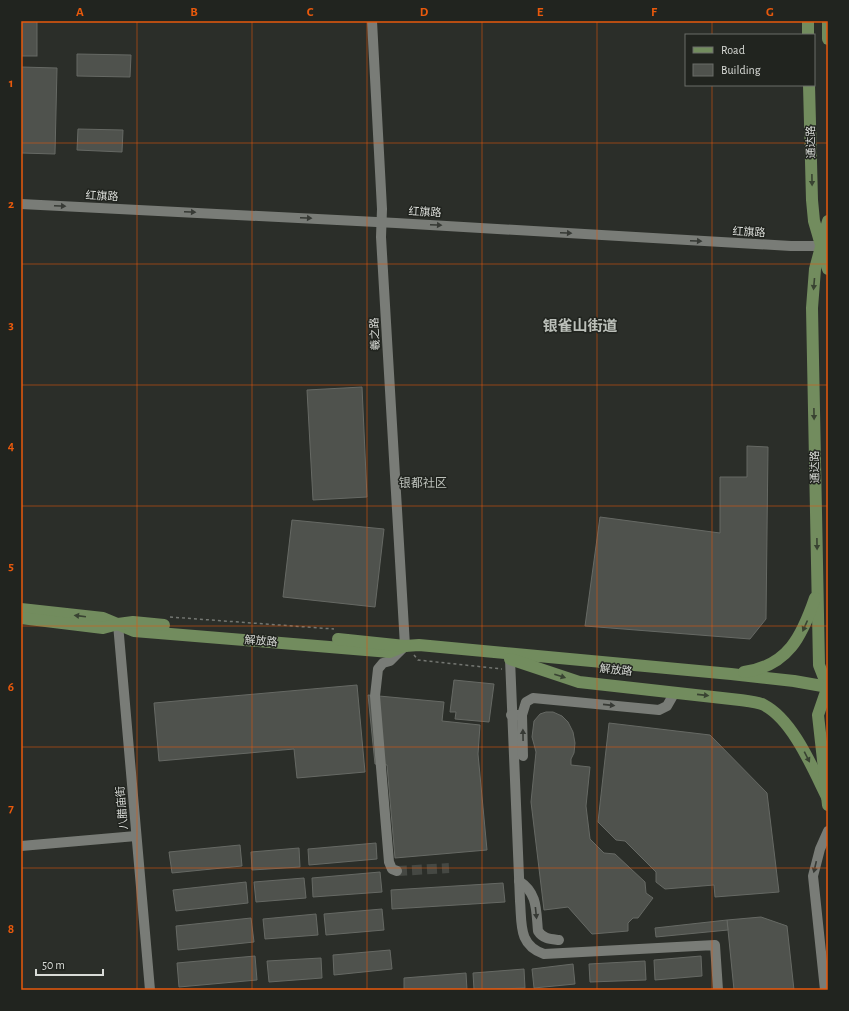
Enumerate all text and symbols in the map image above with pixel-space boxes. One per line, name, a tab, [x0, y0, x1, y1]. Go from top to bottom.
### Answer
text: A	[76, 6, 84, 19]
text: B	[190, 6, 198, 19]
text: C	[307, 6, 314, 19]
text: D	[420, 6, 429, 19]
text: E	[537, 6, 544, 19]
text: F	[651, 6, 658, 19]
text: G	[766, 6, 774, 19]
legend	[685, 34, 815, 86]
text: Road	[721, 44, 745, 56]
text: Building	[721, 64, 761, 76]
text: 1	[9, 77, 13, 90]
street label: 通达路	[804, 125, 817, 159]
one-way arrow	[808, 174, 815, 186]
street label: 红旗路	[85, 189, 119, 202]
text: 2	[8, 198, 14, 211]
one-way arrow	[54, 203, 67, 209]
street label: 红旗路	[408, 205, 442, 218]
one-way arrow	[184, 209, 196, 216]
one-way arrow	[300, 215, 313, 221]
one-way arrow	[430, 222, 443, 228]
street label: 红旗路	[732, 225, 766, 238]
one-way arrow	[560, 229, 572, 236]
one-way arrow	[690, 237, 702, 244]
one-way arrow	[810, 278, 817, 290]
street label: 羲之路	[368, 317, 381, 351]
district label: 银雀山街道	[542, 318, 618, 334]
text: 3	[8, 319, 14, 332]
one-way arrow	[811, 408, 817, 421]
text: 4	[8, 440, 15, 453]
street label: 通达路	[808, 450, 821, 484]
district label: 银都社区	[399, 476, 447, 489]
one-way arrow	[814, 538, 820, 551]
text: 5	[8, 560, 14, 573]
one-way arrow	[74, 612, 86, 619]
one-way arrow	[801, 620, 808, 632]
street label: 解放路	[244, 633, 278, 648]
street label: 解放路	[599, 662, 633, 677]
one-way arrow	[555, 673, 567, 679]
text: 6	[8, 681, 14, 694]
one-way arrow	[697, 692, 709, 699]
one-way arrow	[603, 701, 615, 708]
one-way arrow	[519, 729, 526, 741]
one-way arrow	[804, 751, 810, 762]
street label: 八腊庙街	[114, 786, 129, 830]
text: 7	[8, 802, 14, 815]
one-way arrow	[812, 861, 818, 874]
one-way arrow	[533, 907, 539, 919]
text: 8	[8, 923, 14, 936]
scale bar	[36, 951, 103, 977]
text: 50 m	[42, 959, 65, 971]

